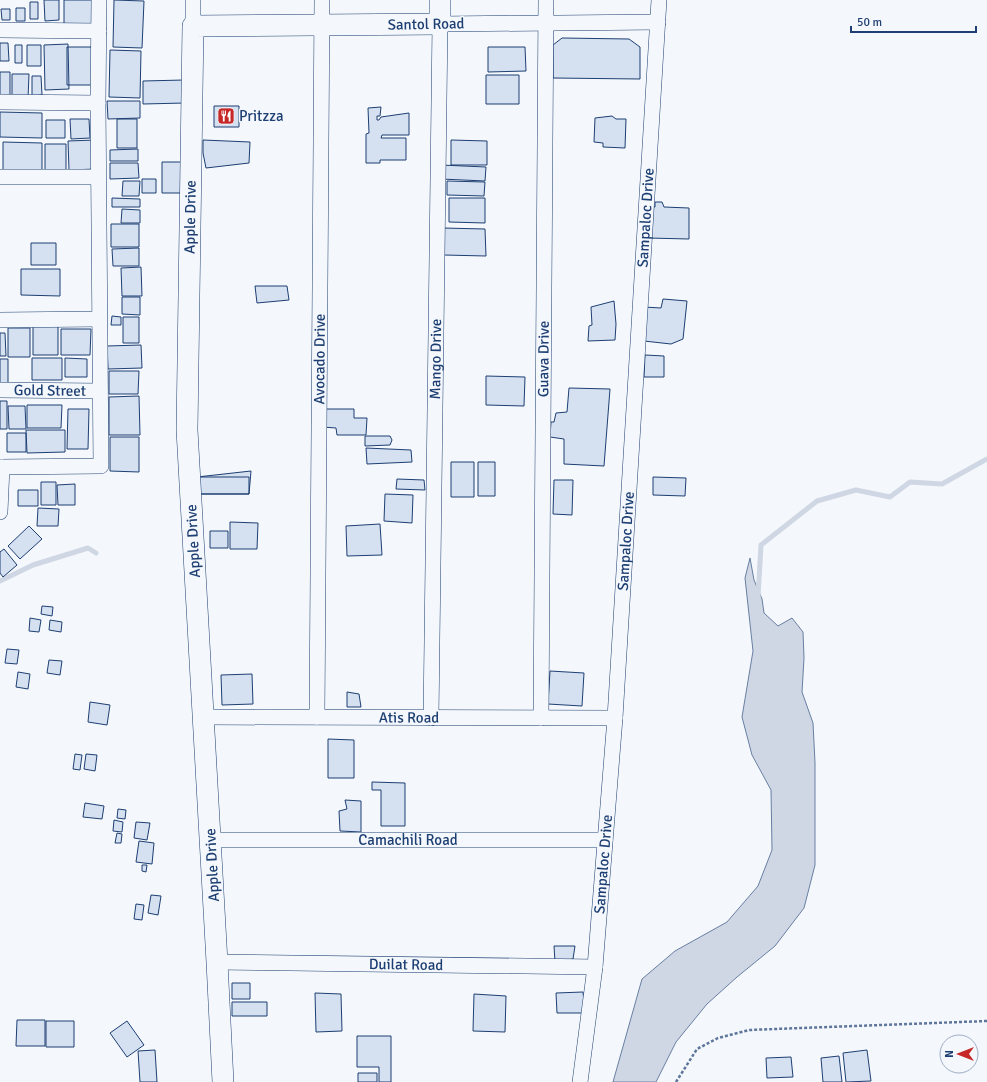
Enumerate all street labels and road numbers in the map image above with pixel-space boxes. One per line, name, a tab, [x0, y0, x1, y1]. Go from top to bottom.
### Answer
street label: Santol Road	[387, 14, 465, 34]
street label: Sampaloc Drive	[634, 167, 658, 268]
street label: Apple Drive	[181, 180, 200, 254]
street label: Avocado Drive	[310, 314, 329, 404]
street label: Mango Drive	[426, 319, 445, 399]
street label: Guava Drive	[534, 321, 553, 397]
street label: Gold Street	[14, 381, 86, 400]
street label: Sampaloc Drive	[614, 491, 638, 591]
street label: Apple Drive	[182, 504, 204, 578]
street label: Atis Road	[379, 708, 439, 727]
street label: Sampaloc Drive	[590, 814, 616, 915]
street label: Apple Drive	[201, 828, 223, 902]
street label: Camachili Road	[358, 831, 458, 849]
street label: Duilat Road	[369, 955, 443, 974]

